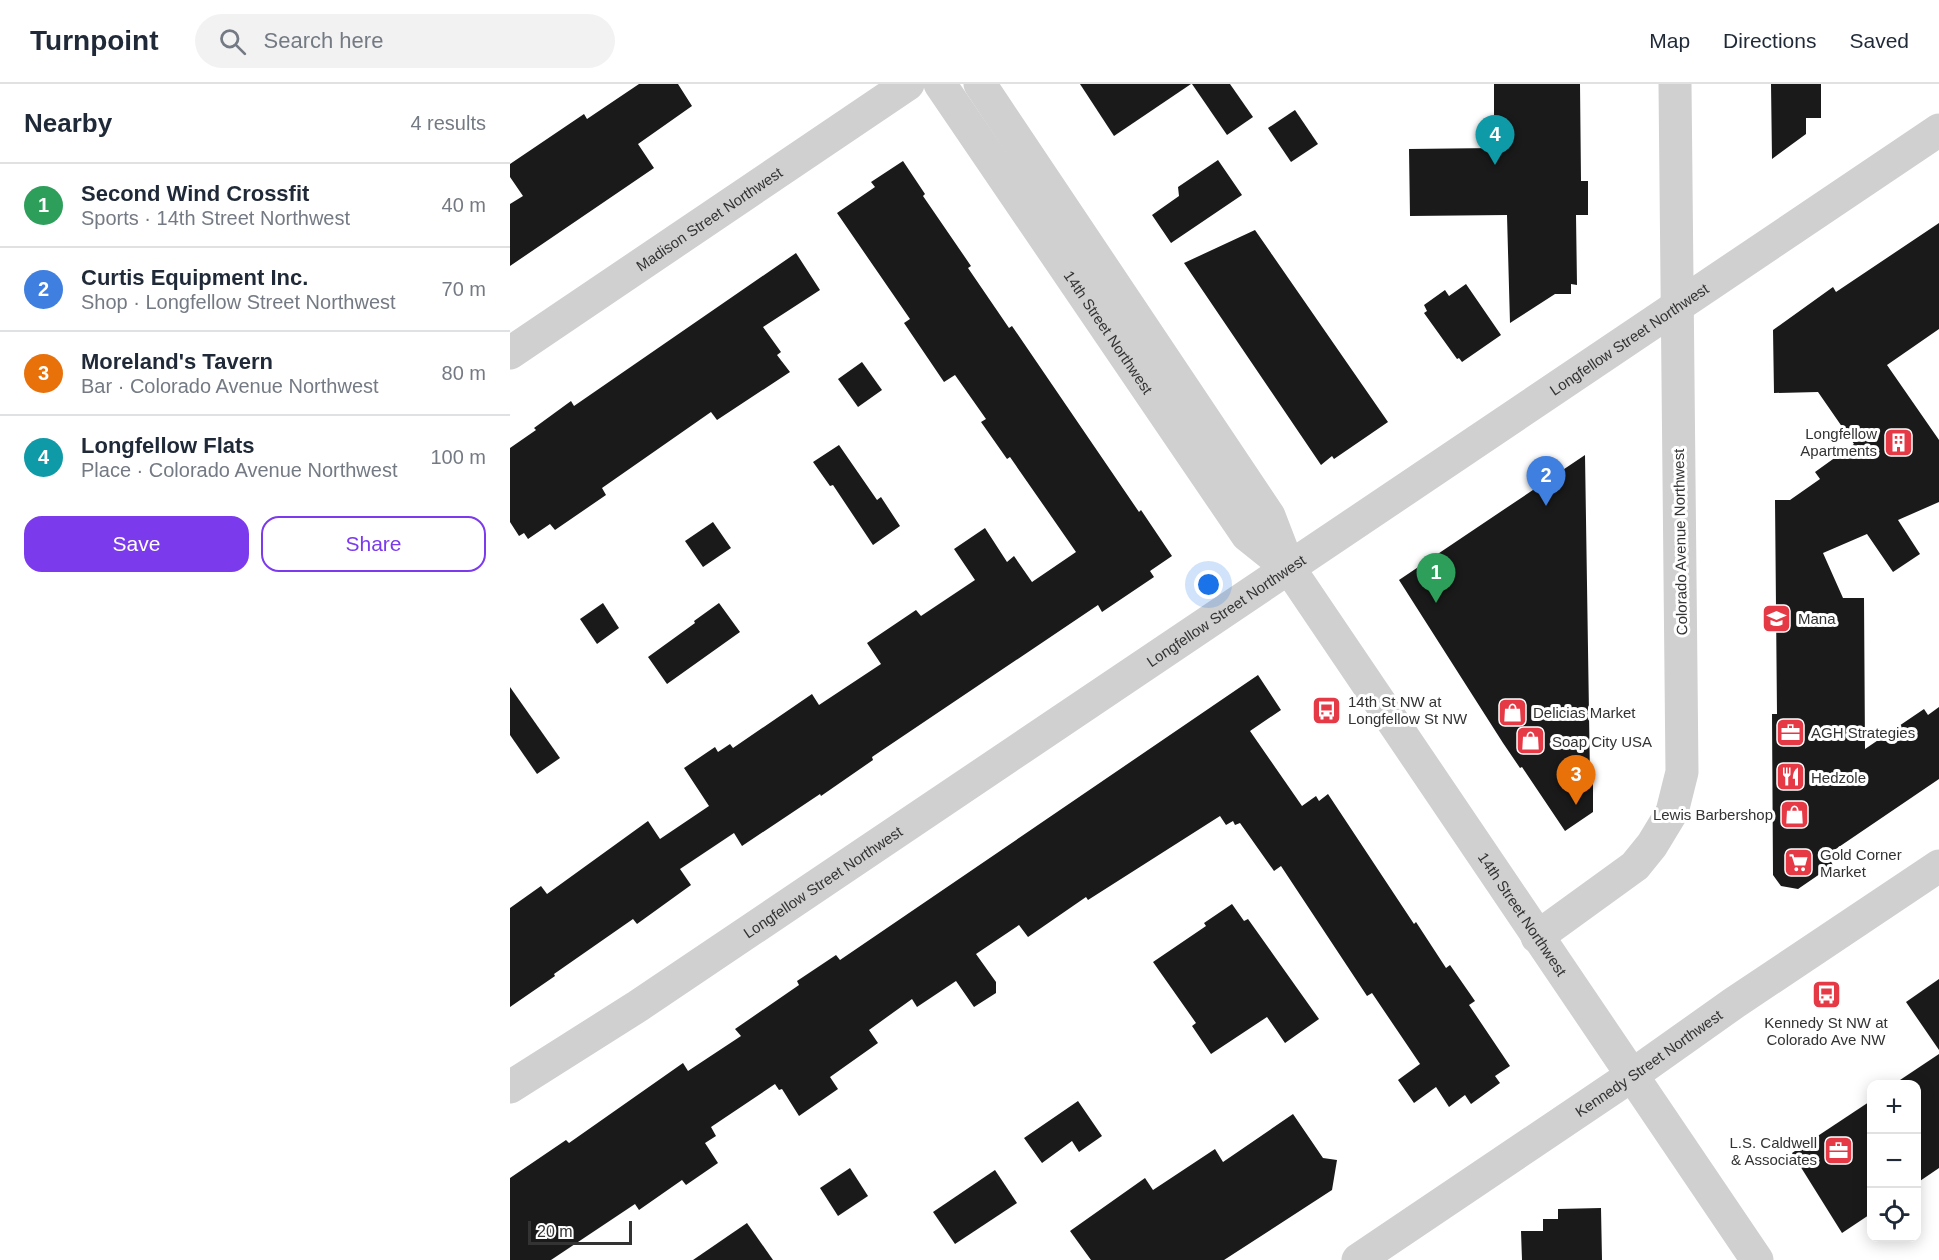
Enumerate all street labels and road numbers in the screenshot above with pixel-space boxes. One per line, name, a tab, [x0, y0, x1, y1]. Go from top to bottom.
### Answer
street label: Madison Street Northwest	[633, 163, 786, 274]
street label: 14th Street Northwest	[1061, 267, 1157, 397]
street label: Longfellow Street Northwest	[1546, 279, 1712, 398]
street label: Colorado Avenue Northwest	[1670, 448, 1690, 635]
street label: Longfellow Street Northwest	[1143, 550, 1309, 670]
street label: Longfellow Street Northwest	[740, 822, 906, 941]
street label: 14th Street Northwest	[1475, 849, 1571, 979]
street label: Kennedy Street Northwest	[1572, 1005, 1726, 1120]

